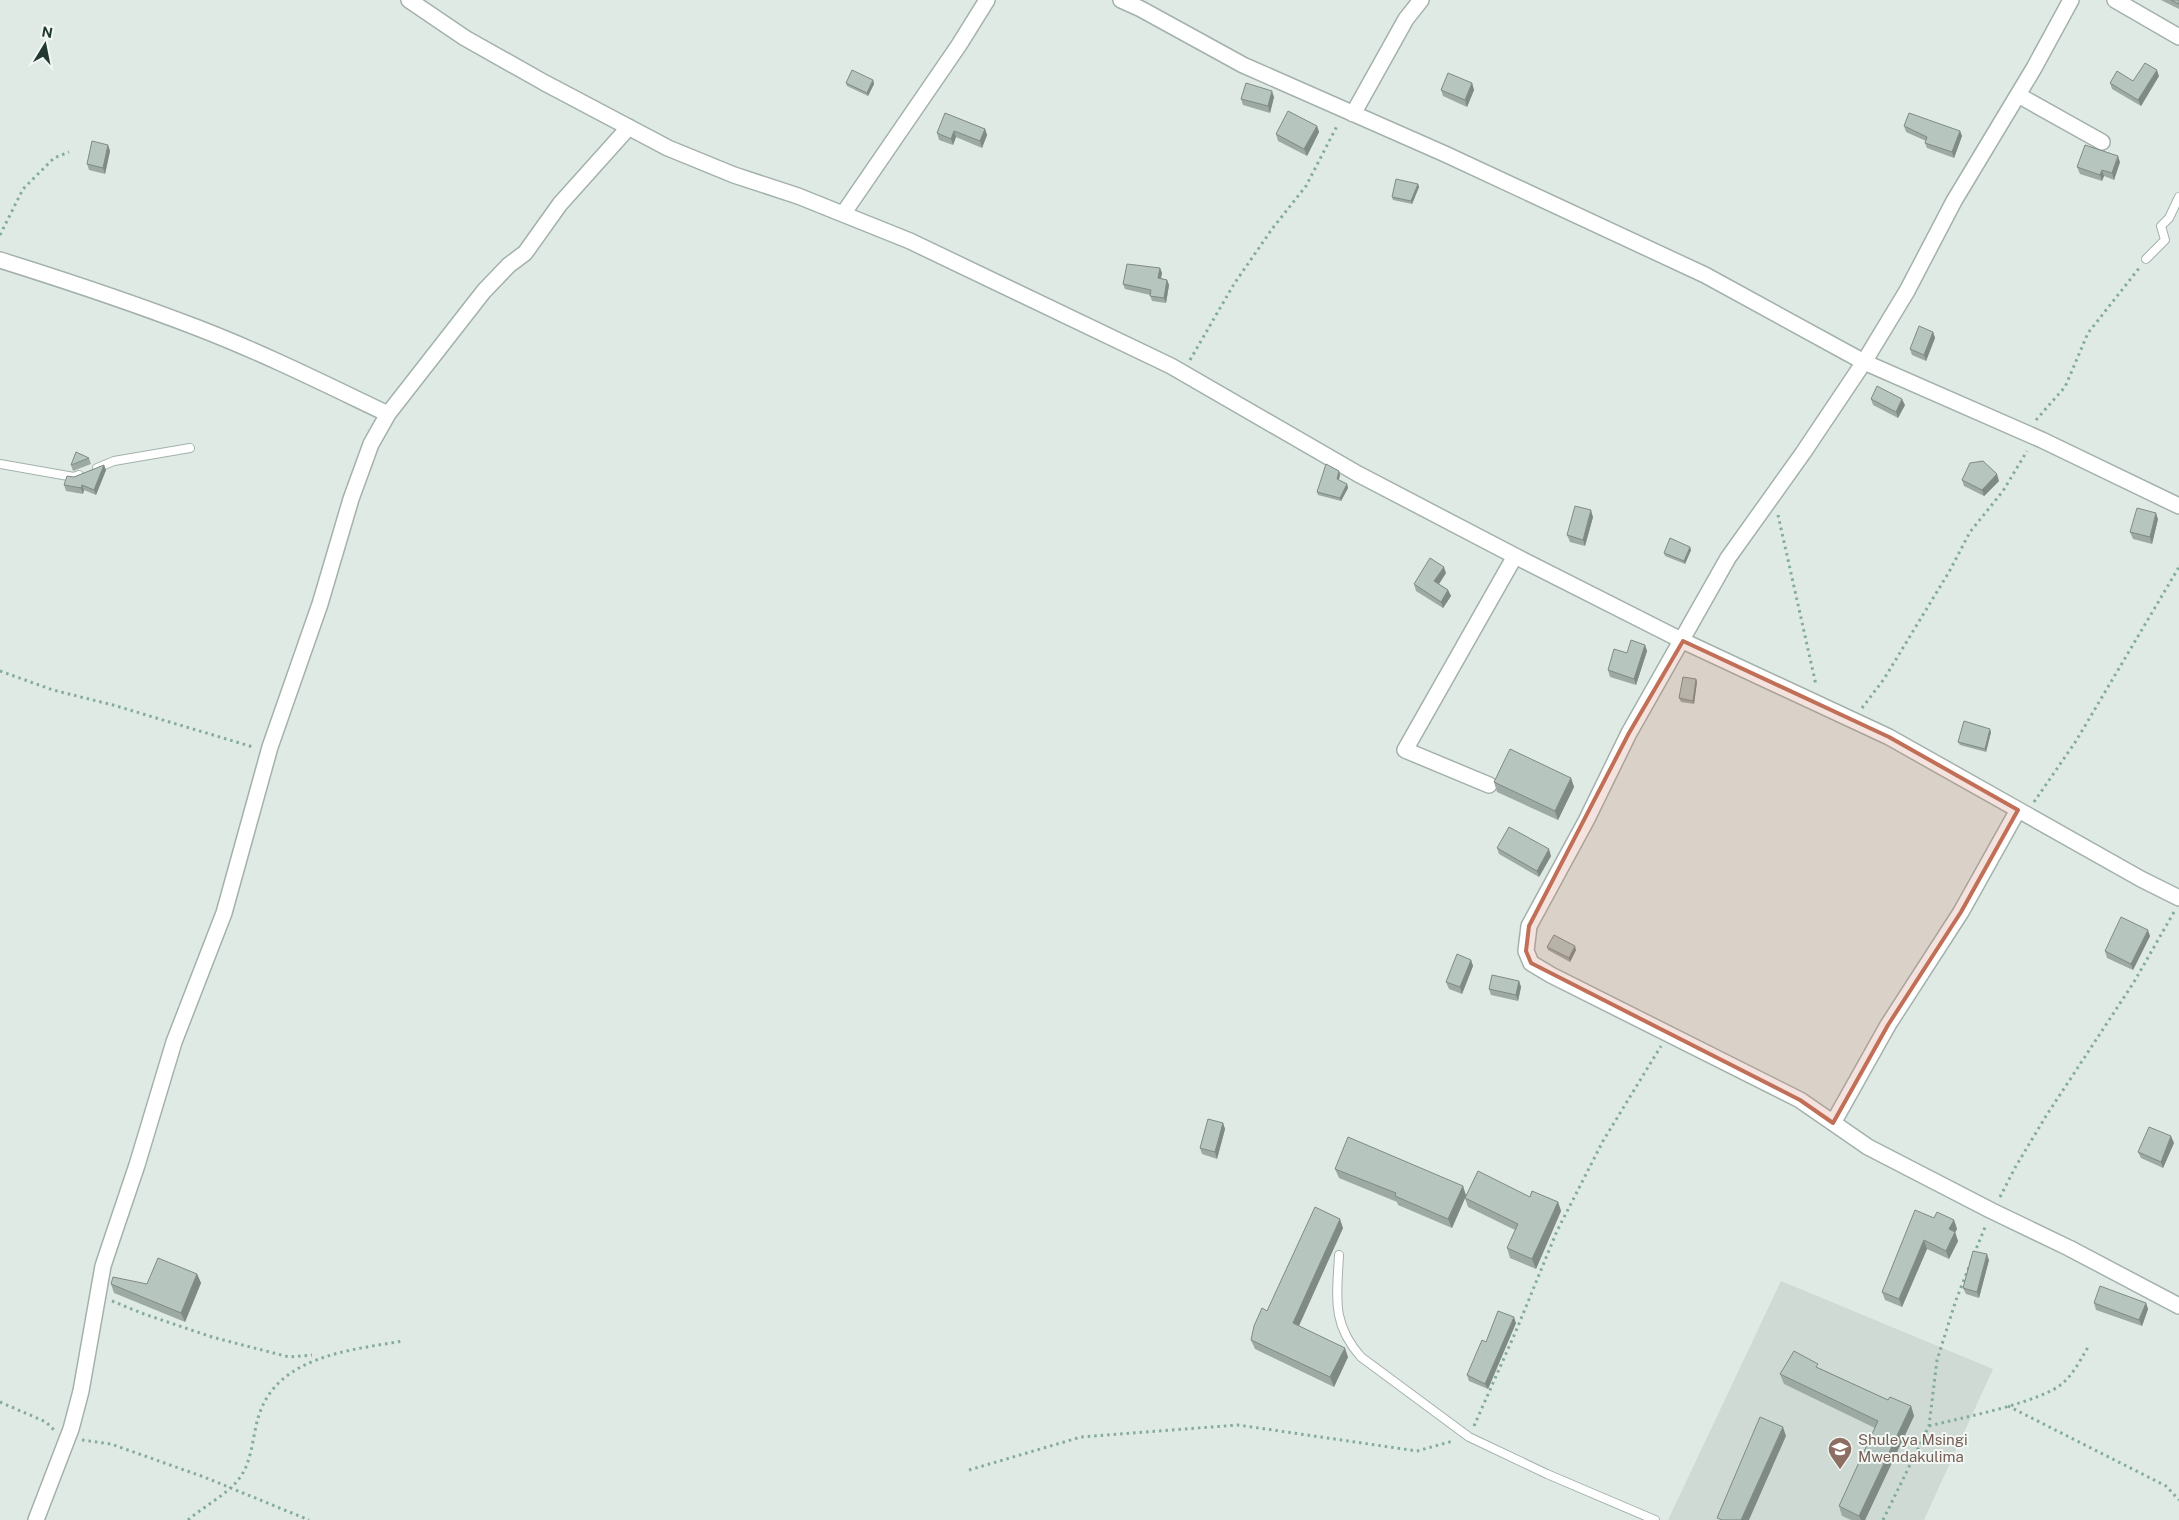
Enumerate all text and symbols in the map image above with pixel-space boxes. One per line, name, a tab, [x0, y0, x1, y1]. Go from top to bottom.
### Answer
north arrow	[20, 20, 70, 70]
text: N	[40, 23, 54, 41]
place label: Shule ya Msingi Mwendakulima	[1858, 1431, 1968, 1465]
school or university icon: Shule ya Msingi Mwendakulima	[1827, 1436, 1853, 1470]

